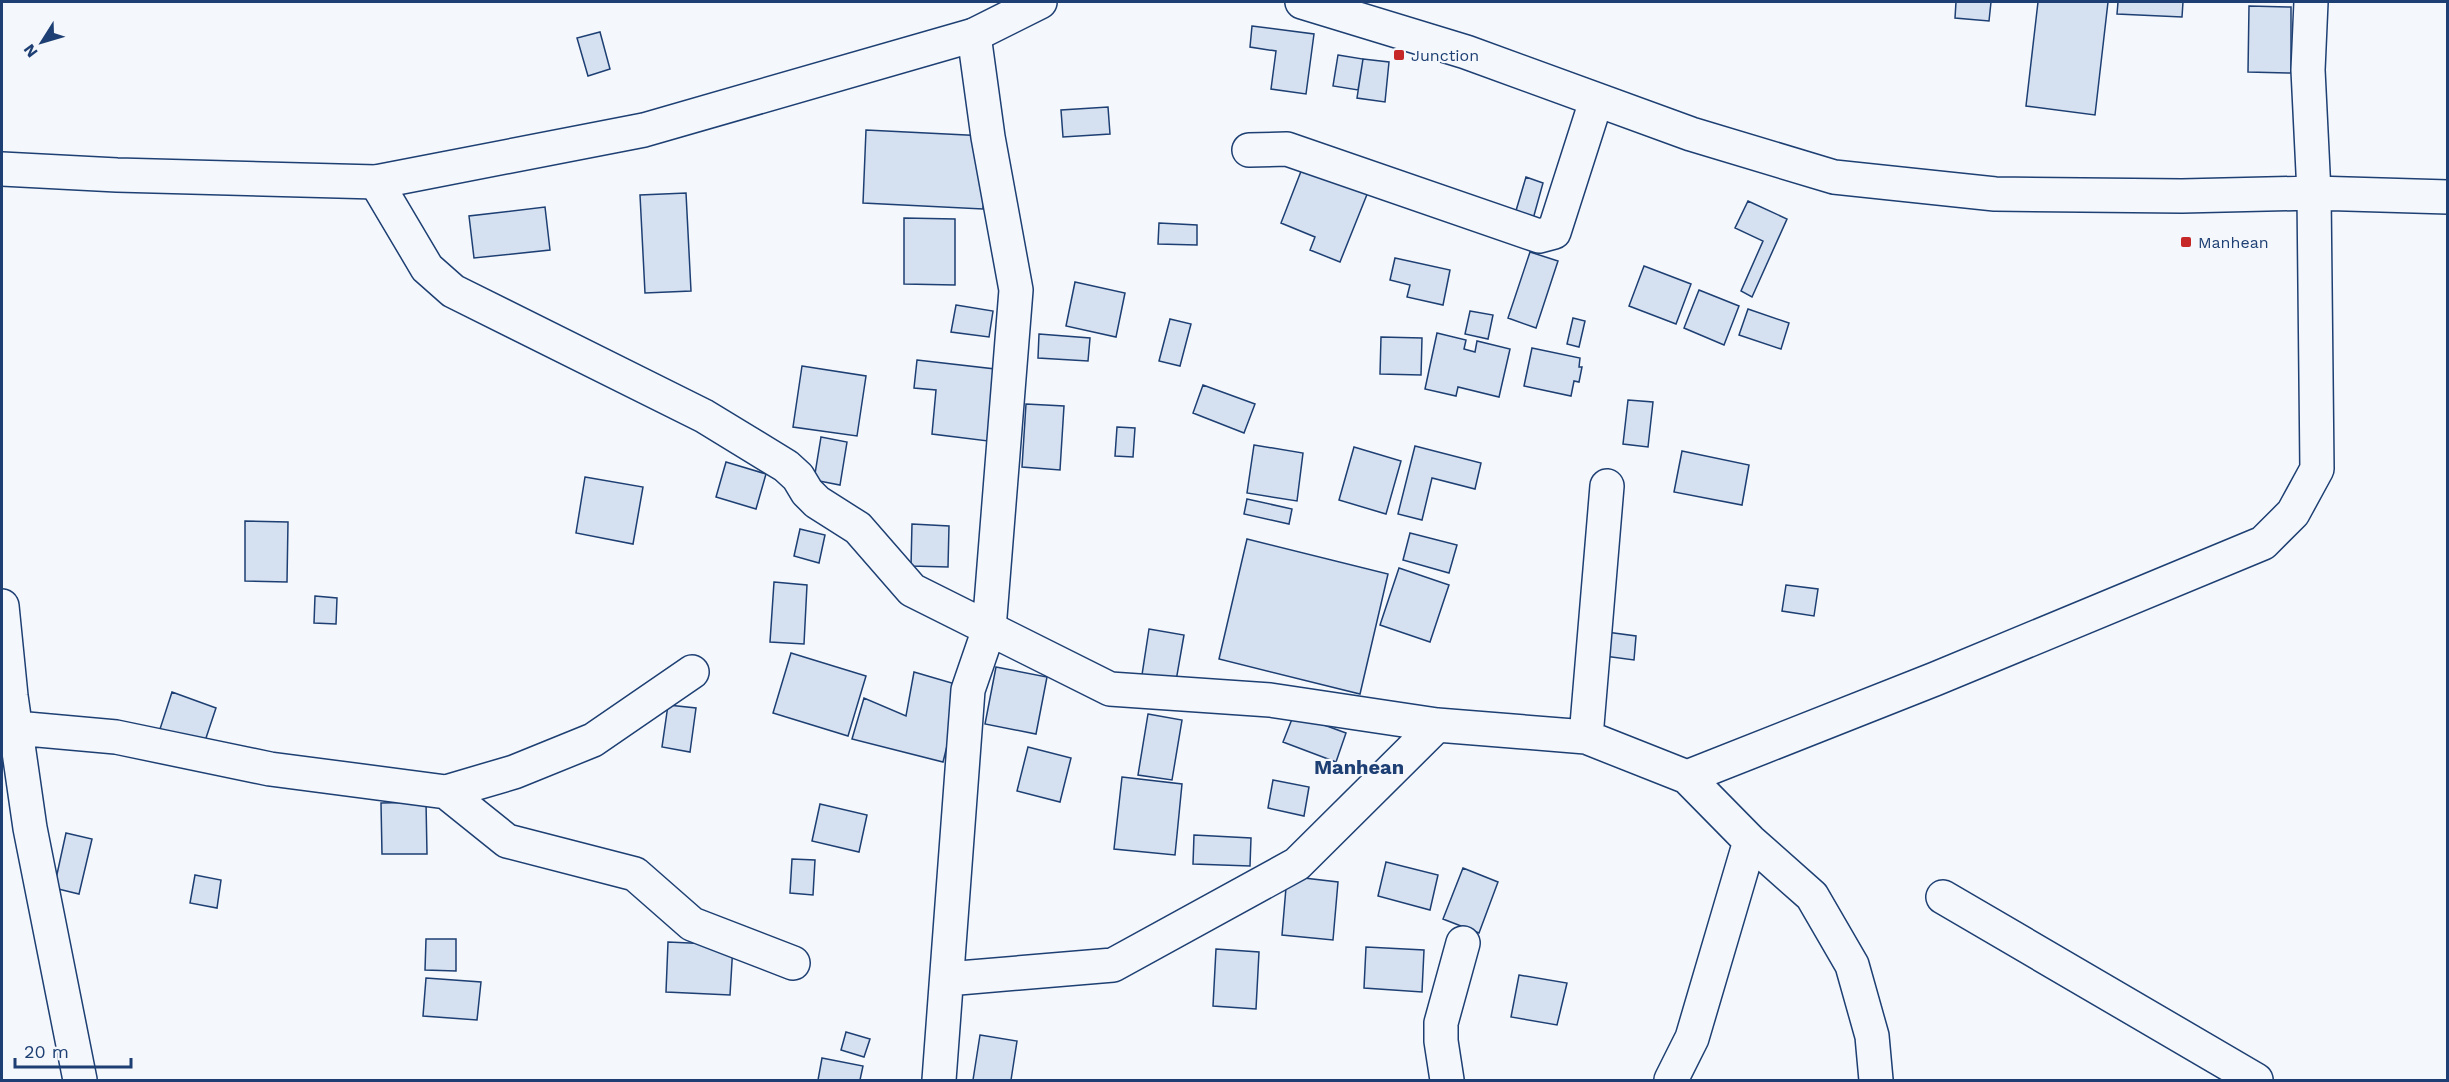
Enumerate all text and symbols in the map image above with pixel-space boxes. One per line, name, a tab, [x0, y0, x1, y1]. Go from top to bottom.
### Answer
north arrow	[12, 12, 72, 72]
text: N	[19, 40, 42, 61]
place label: Junction	[1411, 46, 1479, 65]
marker: Junction	[1392, 48, 1406, 62]
place label: Manhean	[2198, 233, 2269, 252]
marker: Manhean	[2179, 235, 2193, 249]
district label: Manhean	[1314, 755, 1404, 779]
scale bar	[15, 1031, 130, 1069]
text: 20 m	[24, 1041, 69, 1062]

